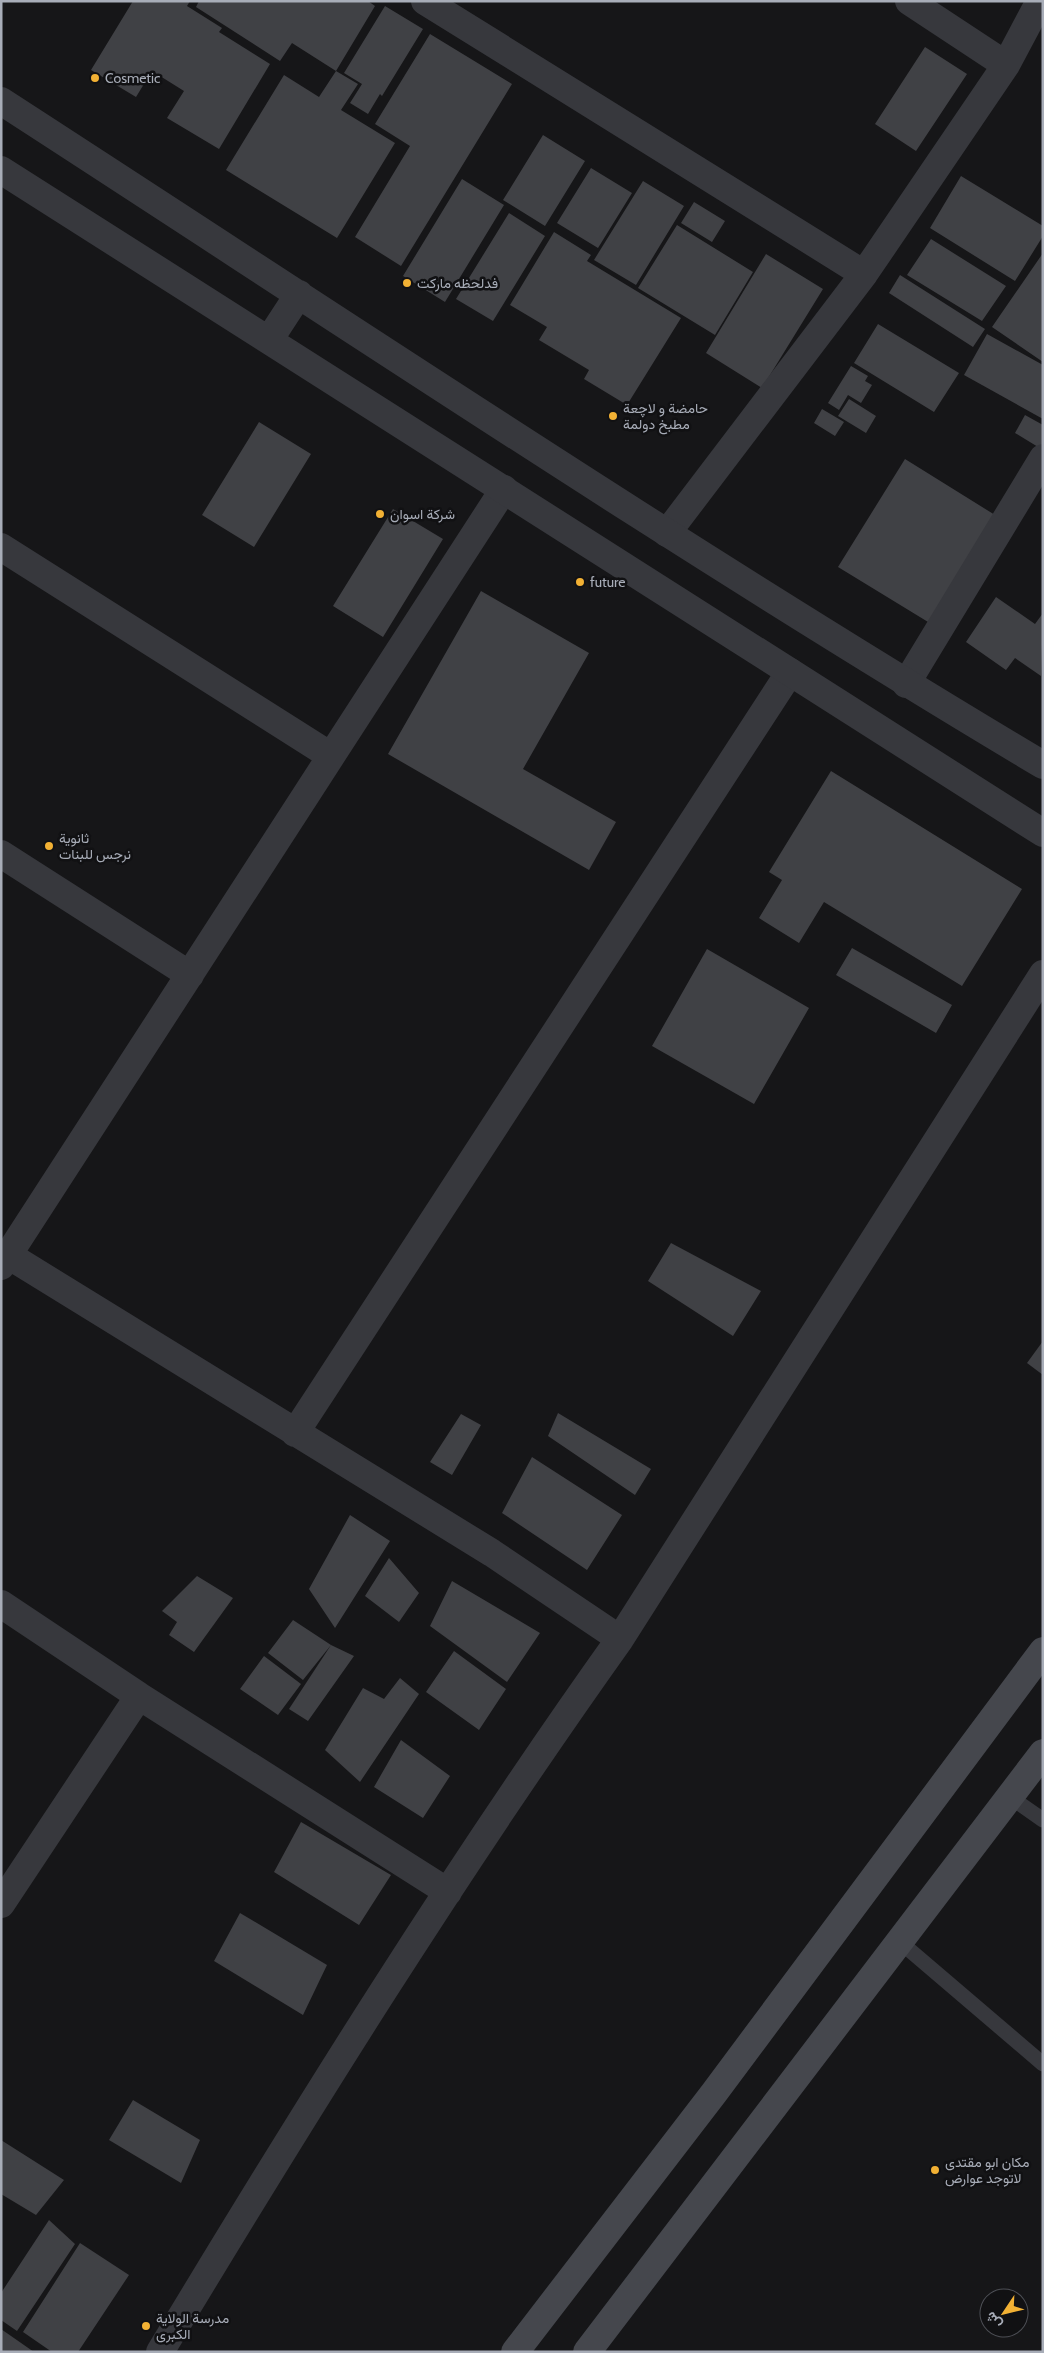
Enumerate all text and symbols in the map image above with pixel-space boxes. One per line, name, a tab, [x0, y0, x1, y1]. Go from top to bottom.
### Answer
place label: Cosmetic	[105, 69, 160, 87]
marker: Cosmetic	[89, 72, 101, 84]
place label: فدلحظه ماركت	[417, 274, 498, 292]
marker: فدلحظه ماركت	[401, 277, 413, 289]
place label: حامضة و لاچعة مطبخ دولمة	[623, 399, 708, 435]
marker: حامضة و لاچعة مطبخ دولمة	[607, 410, 619, 422]
place label: شركة اسوان	[390, 505, 455, 523]
marker: شركة اسوان	[374, 508, 386, 520]
place label: future	[590, 573, 625, 591]
marker: future	[574, 576, 586, 588]
place label: ثانوية نرجس للبنات	[59, 829, 131, 863]
marker: ثانوية نرجس للبنات	[43, 840, 55, 852]
place label: مكان ابو مقتدى لاتوجد عوارض	[945, 2153, 1029, 2187]
marker: مكان ابو مقتدى لاتوجد عوارض	[929, 2164, 941, 2176]
north arrow	[979, 2288, 1029, 2338]
text: ش	[981, 2308, 1006, 2333]
place label: مدرسة الولاية الكبرى	[156, 2309, 229, 2343]
marker: مدرسة الولاية الكبرى	[140, 2320, 152, 2332]

